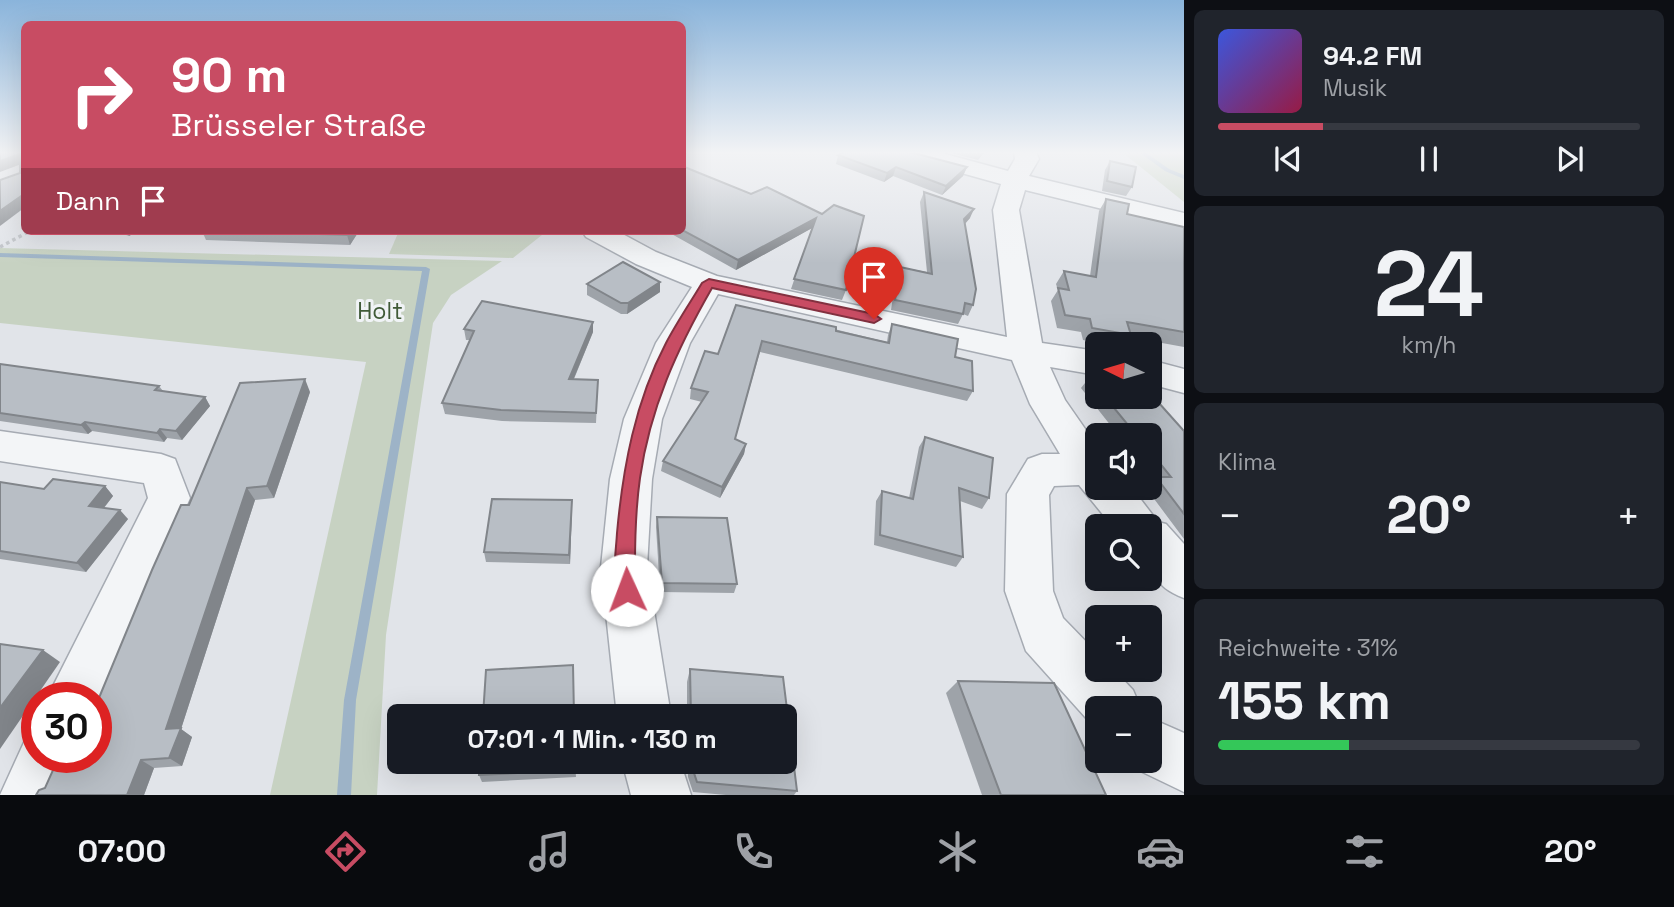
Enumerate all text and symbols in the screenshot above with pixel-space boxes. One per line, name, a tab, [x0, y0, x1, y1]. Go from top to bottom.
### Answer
text: 94.2 FM	[1323, 39, 1422, 73]
text: 90 m	[171, 44, 287, 106]
icon: right	[56, 49, 147, 140]
text: Musik	[1323, 73, 1387, 103]
text: Brüsseler Straße	[171, 105, 427, 145]
icon: previous	[1269, 140, 1307, 178]
icon: pause	[1410, 140, 1448, 178]
icon: next	[1551, 140, 1589, 178]
icon: arrive	[134, 182, 172, 220]
text: Dann	[56, 184, 120, 218]
text: 24	[1374, 226, 1484, 343]
pin	[844, 247, 904, 319]
icon: arrive	[855, 258, 893, 296]
park label: Holt	[357, 296, 403, 326]
text: km/h	[1402, 330, 1456, 360]
north arrow	[1085, 332, 1162, 410]
map controls	[1085, 332, 1162, 773]
button: sound	[1085, 423, 1162, 500]
text: Klima	[1218, 447, 1276, 477]
text: 20°	[1386, 482, 1472, 548]
text: −	[1218, 492, 1242, 540]
text: +	[1616, 492, 1640, 540]
button: search	[1085, 514, 1162, 591]
position arrow	[590, 553, 664, 627]
button: +	[1085, 605, 1162, 682]
text: Reichweite · 31%	[1218, 633, 1398, 663]
text: 155 km	[1218, 668, 1391, 734]
speed limit sign: 30	[21, 682, 112, 773]
button: −	[1085, 696, 1162, 773]
text: 07:01 · 1 Min. · 130 m	[467, 722, 717, 756]
icon: directions	[321, 827, 370, 876]
icon: music	[525, 827, 574, 876]
icon: phone	[729, 827, 778, 876]
icon: climate	[933, 827, 982, 876]
icon: car	[1136, 827, 1185, 876]
icon: filters	[1340, 827, 1389, 876]
text: 07:00	[77, 831, 166, 871]
text: 20°	[1544, 831, 1597, 871]

